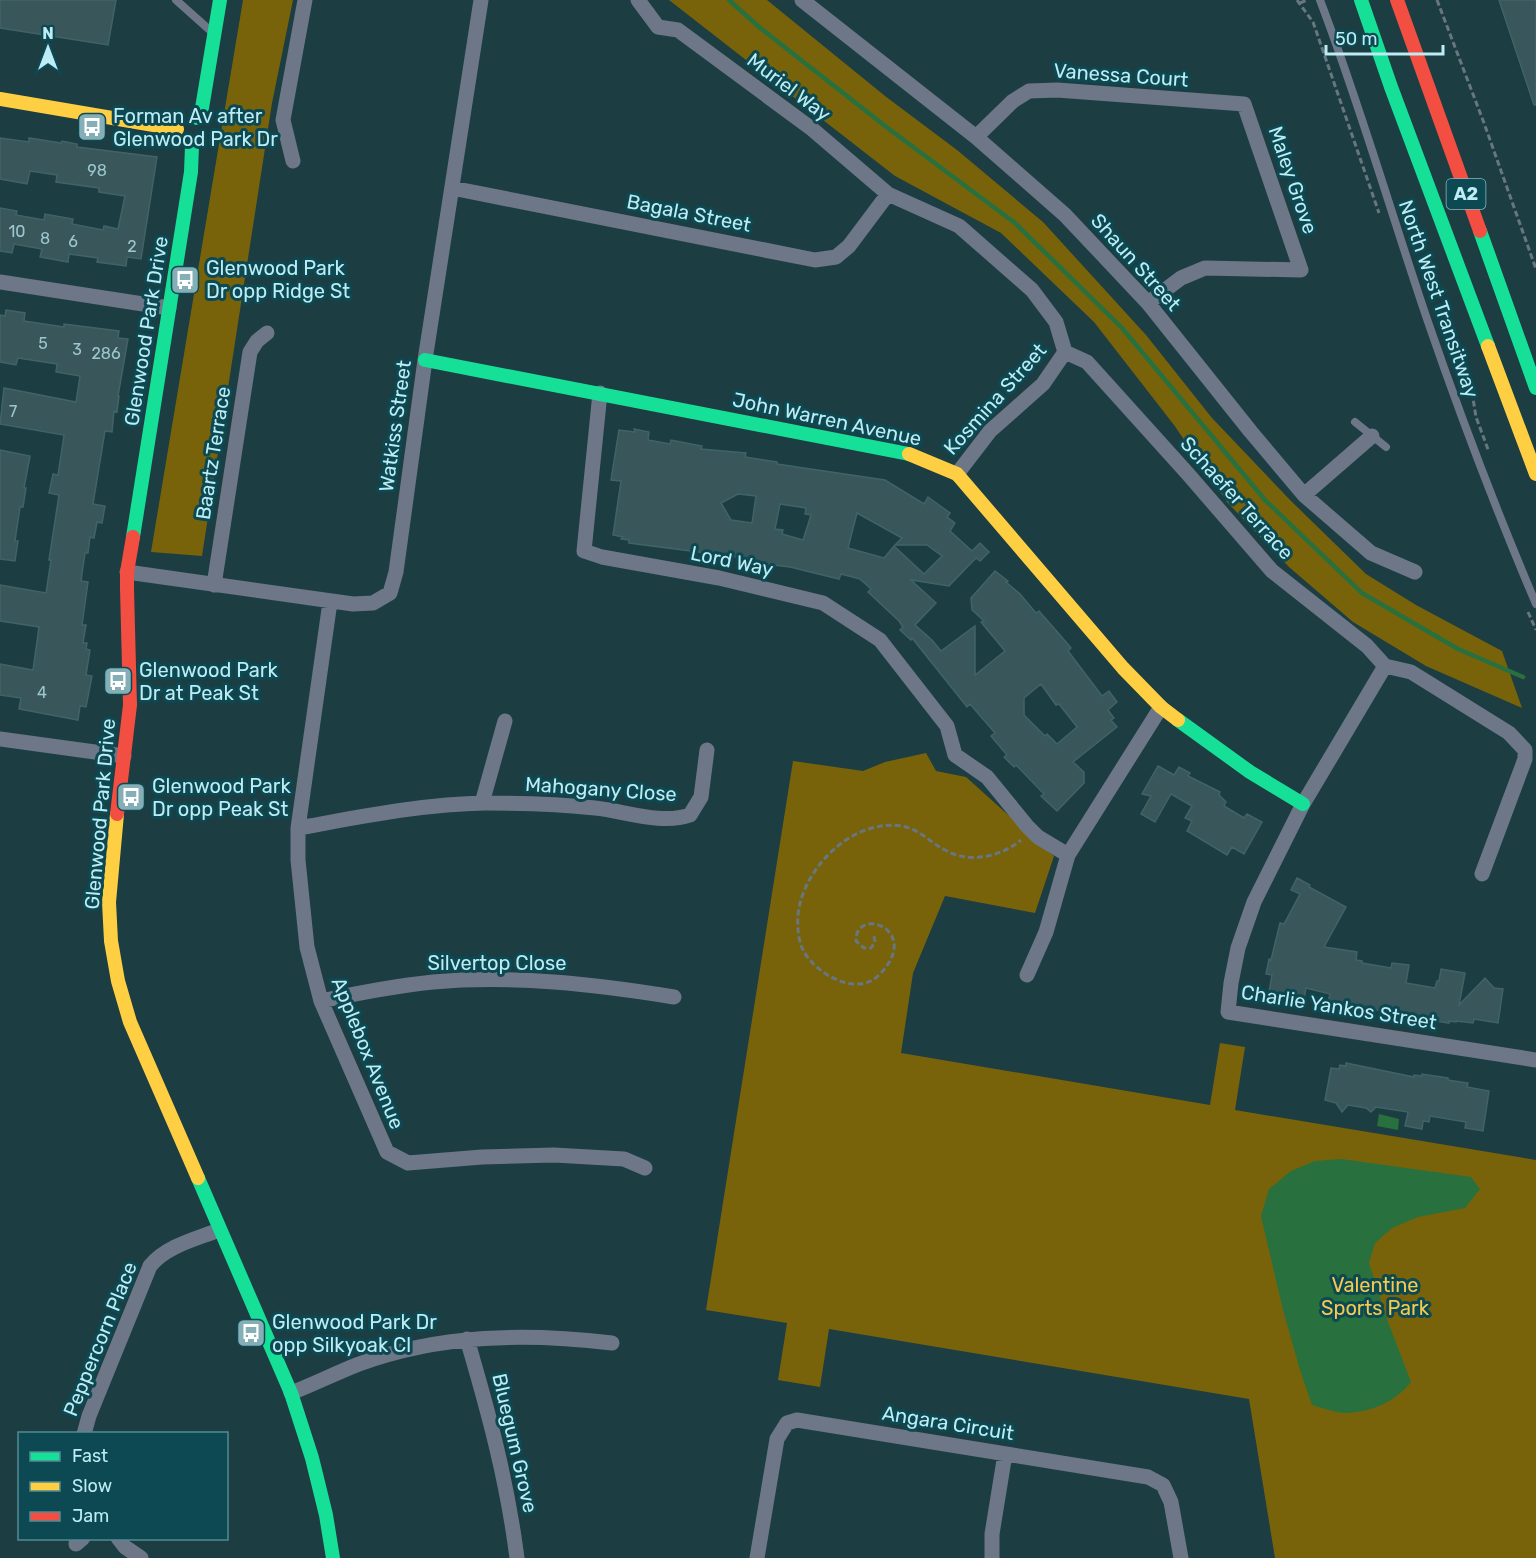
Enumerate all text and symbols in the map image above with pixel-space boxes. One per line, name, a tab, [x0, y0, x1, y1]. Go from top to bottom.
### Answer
north arrow	[18, 18, 78, 78]
scale bar	[1326, 18, 1443, 56]
text: N	[42, 24, 54, 43]
text: 50 m	[1335, 28, 1378, 50]
street label: Muriel Way	[742, 48, 836, 126]
street label: Vanessa Court	[1053, 58, 1189, 92]
place label: Forman Av after Glenwood Park Dr	[113, 104, 278, 151]
bus stop icon: Forman Av after Glenwood Park Dr	[76, 111, 108, 143]
street label: Maley Grove	[1263, 123, 1323, 237]
house number: 98	[87, 161, 107, 180]
road number: A2	[1446, 179, 1486, 209]
street label: Bagala Street	[625, 189, 753, 237]
street label: North West Transitway	[1394, 197, 1484, 401]
street label: Shaun Street	[1086, 208, 1186, 316]
house number: 10	[8, 222, 26, 241]
house number: 8	[40, 229, 50, 248]
house number: 6	[68, 232, 78, 251]
street label: Glenwood Park Drive	[119, 234, 173, 428]
house number: 2	[127, 237, 137, 256]
place label: Glenwood Park Dr opp Ridge St	[206, 256, 350, 303]
bus stop icon: Glenwood Park Dr opp Ridge St	[169, 264, 201, 296]
house number: 5	[38, 334, 48, 353]
street label: Kosmina Street	[939, 338, 1051, 460]
house number: 3	[72, 340, 82, 359]
house number: 286	[91, 344, 121, 363]
street label: Watkiss Street	[374, 358, 416, 493]
street label: Baartz Terrace	[191, 385, 235, 521]
street label: John Warren Avenue	[730, 387, 924, 451]
house number: 7	[9, 402, 17, 421]
street label: Schaefer Terrace	[1175, 432, 1299, 564]
street label: Lord Way	[689, 541, 775, 581]
place label: Glenwood Park Dr at Peak St	[139, 658, 278, 705]
bus stop icon: Glenwood Park Dr at Peak St	[102, 665, 134, 697]
house number: 4	[37, 683, 47, 702]
street label: Glenwood Park Drive	[80, 718, 120, 910]
street label: Mahogany Close	[524, 772, 678, 806]
place label: Glenwood Park Dr opp Peak St	[152, 774, 291, 821]
bus stop icon: Glenwood Park Dr opp Peak St	[115, 781, 147, 813]
street label: Silvertop Close	[428, 951, 566, 975]
street label: Applebox Avenue	[327, 974, 409, 1132]
street label: Charlie Yankos Street	[1239, 980, 1439, 1034]
street label: Peppercorn Place	[58, 1258, 142, 1420]
park label: Valentine Sports Park	[1321, 1273, 1430, 1320]
place label: Glenwood Park Dr opp Silkyoak Cl	[272, 1310, 437, 1357]
bus stop icon: Glenwood Park Dr opp Silkyoak Cl	[235, 1317, 267, 1349]
street label: Bluegum Grove	[487, 1371, 543, 1515]
street label: Angara Circuit	[880, 1401, 1016, 1445]
legend	[18, 1432, 228, 1540]
text: Fast	[72, 1445, 108, 1467]
text: Slow	[72, 1475, 112, 1497]
text: Jam	[72, 1505, 109, 1527]

